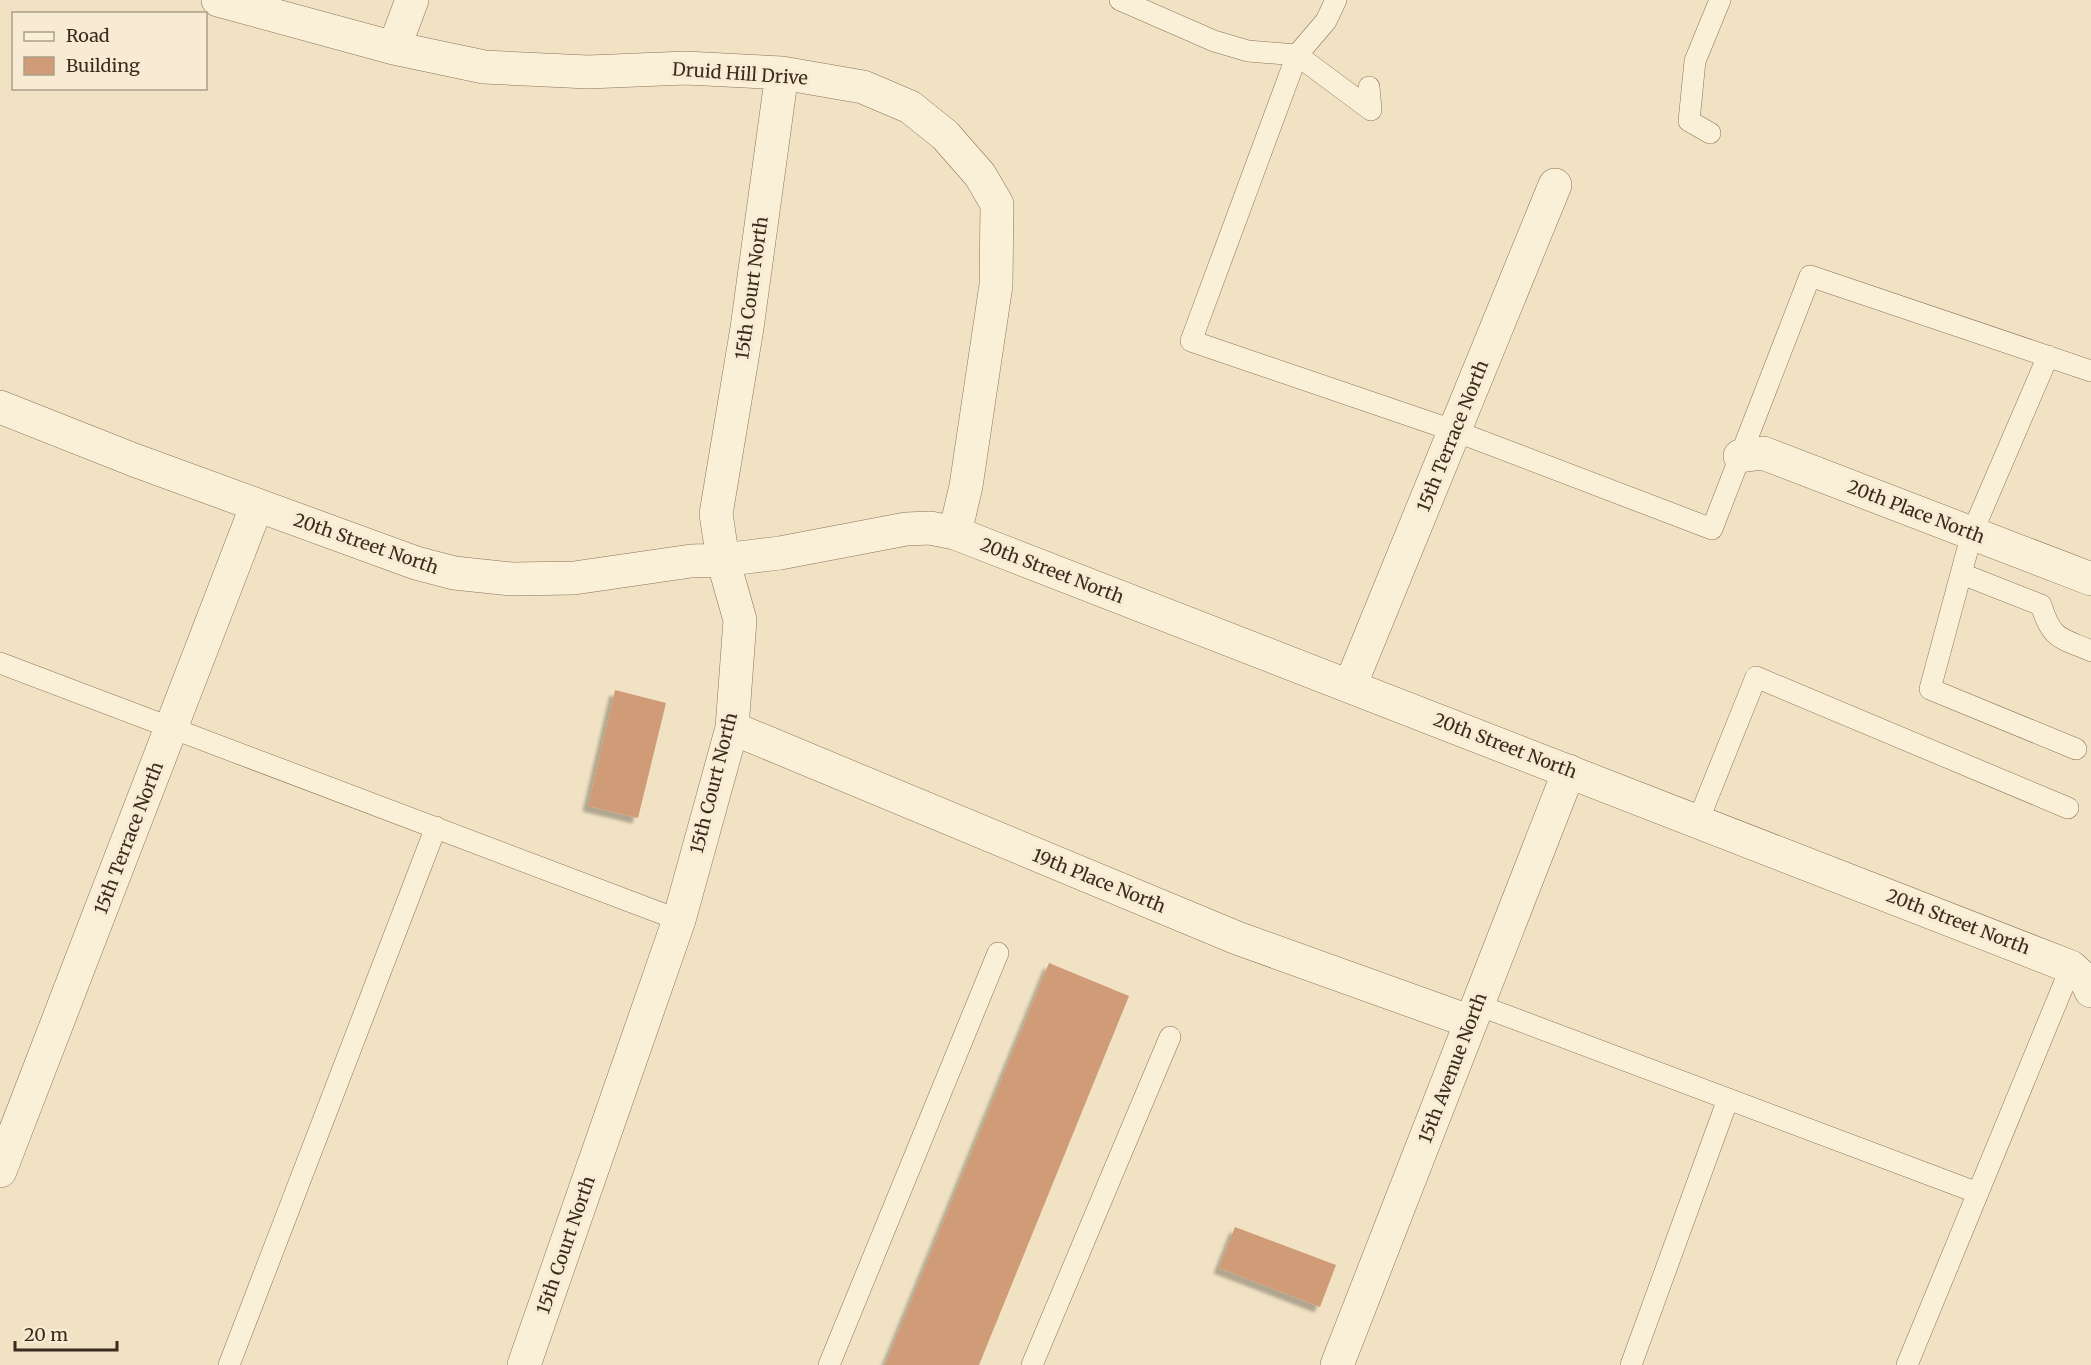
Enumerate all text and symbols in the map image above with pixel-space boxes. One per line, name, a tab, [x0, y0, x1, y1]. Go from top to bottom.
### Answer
legend	[12, 12, 207, 90]
text: Road	[66, 24, 110, 47]
text: Building	[66, 54, 140, 77]
street label: Druid Hill Drive	[671, 57, 809, 90]
street label: 15th Court North	[730, 215, 773, 361]
street label: 15th Terrace North	[1412, 357, 1493, 515]
street label: 20th Place North	[1844, 475, 1988, 548]
street label: 20th Street North	[291, 508, 442, 579]
street label: 20th Street North	[977, 533, 1127, 609]
street label: 20th Street North	[1430, 708, 1580, 784]
street label: 15th Court North	[685, 710, 742, 856]
street label: 15th Terrace North	[89, 758, 168, 917]
street label: 19th Place North	[1029, 843, 1169, 918]
street label: 20th Street North	[1883, 884, 2033, 960]
street label: 15th Avenue North	[1413, 989, 1492, 1146]
street label: 15th Court North	[531, 1173, 600, 1317]
scale bar	[15, 1314, 117, 1352]
text: 20 m	[24, 1323, 68, 1346]

